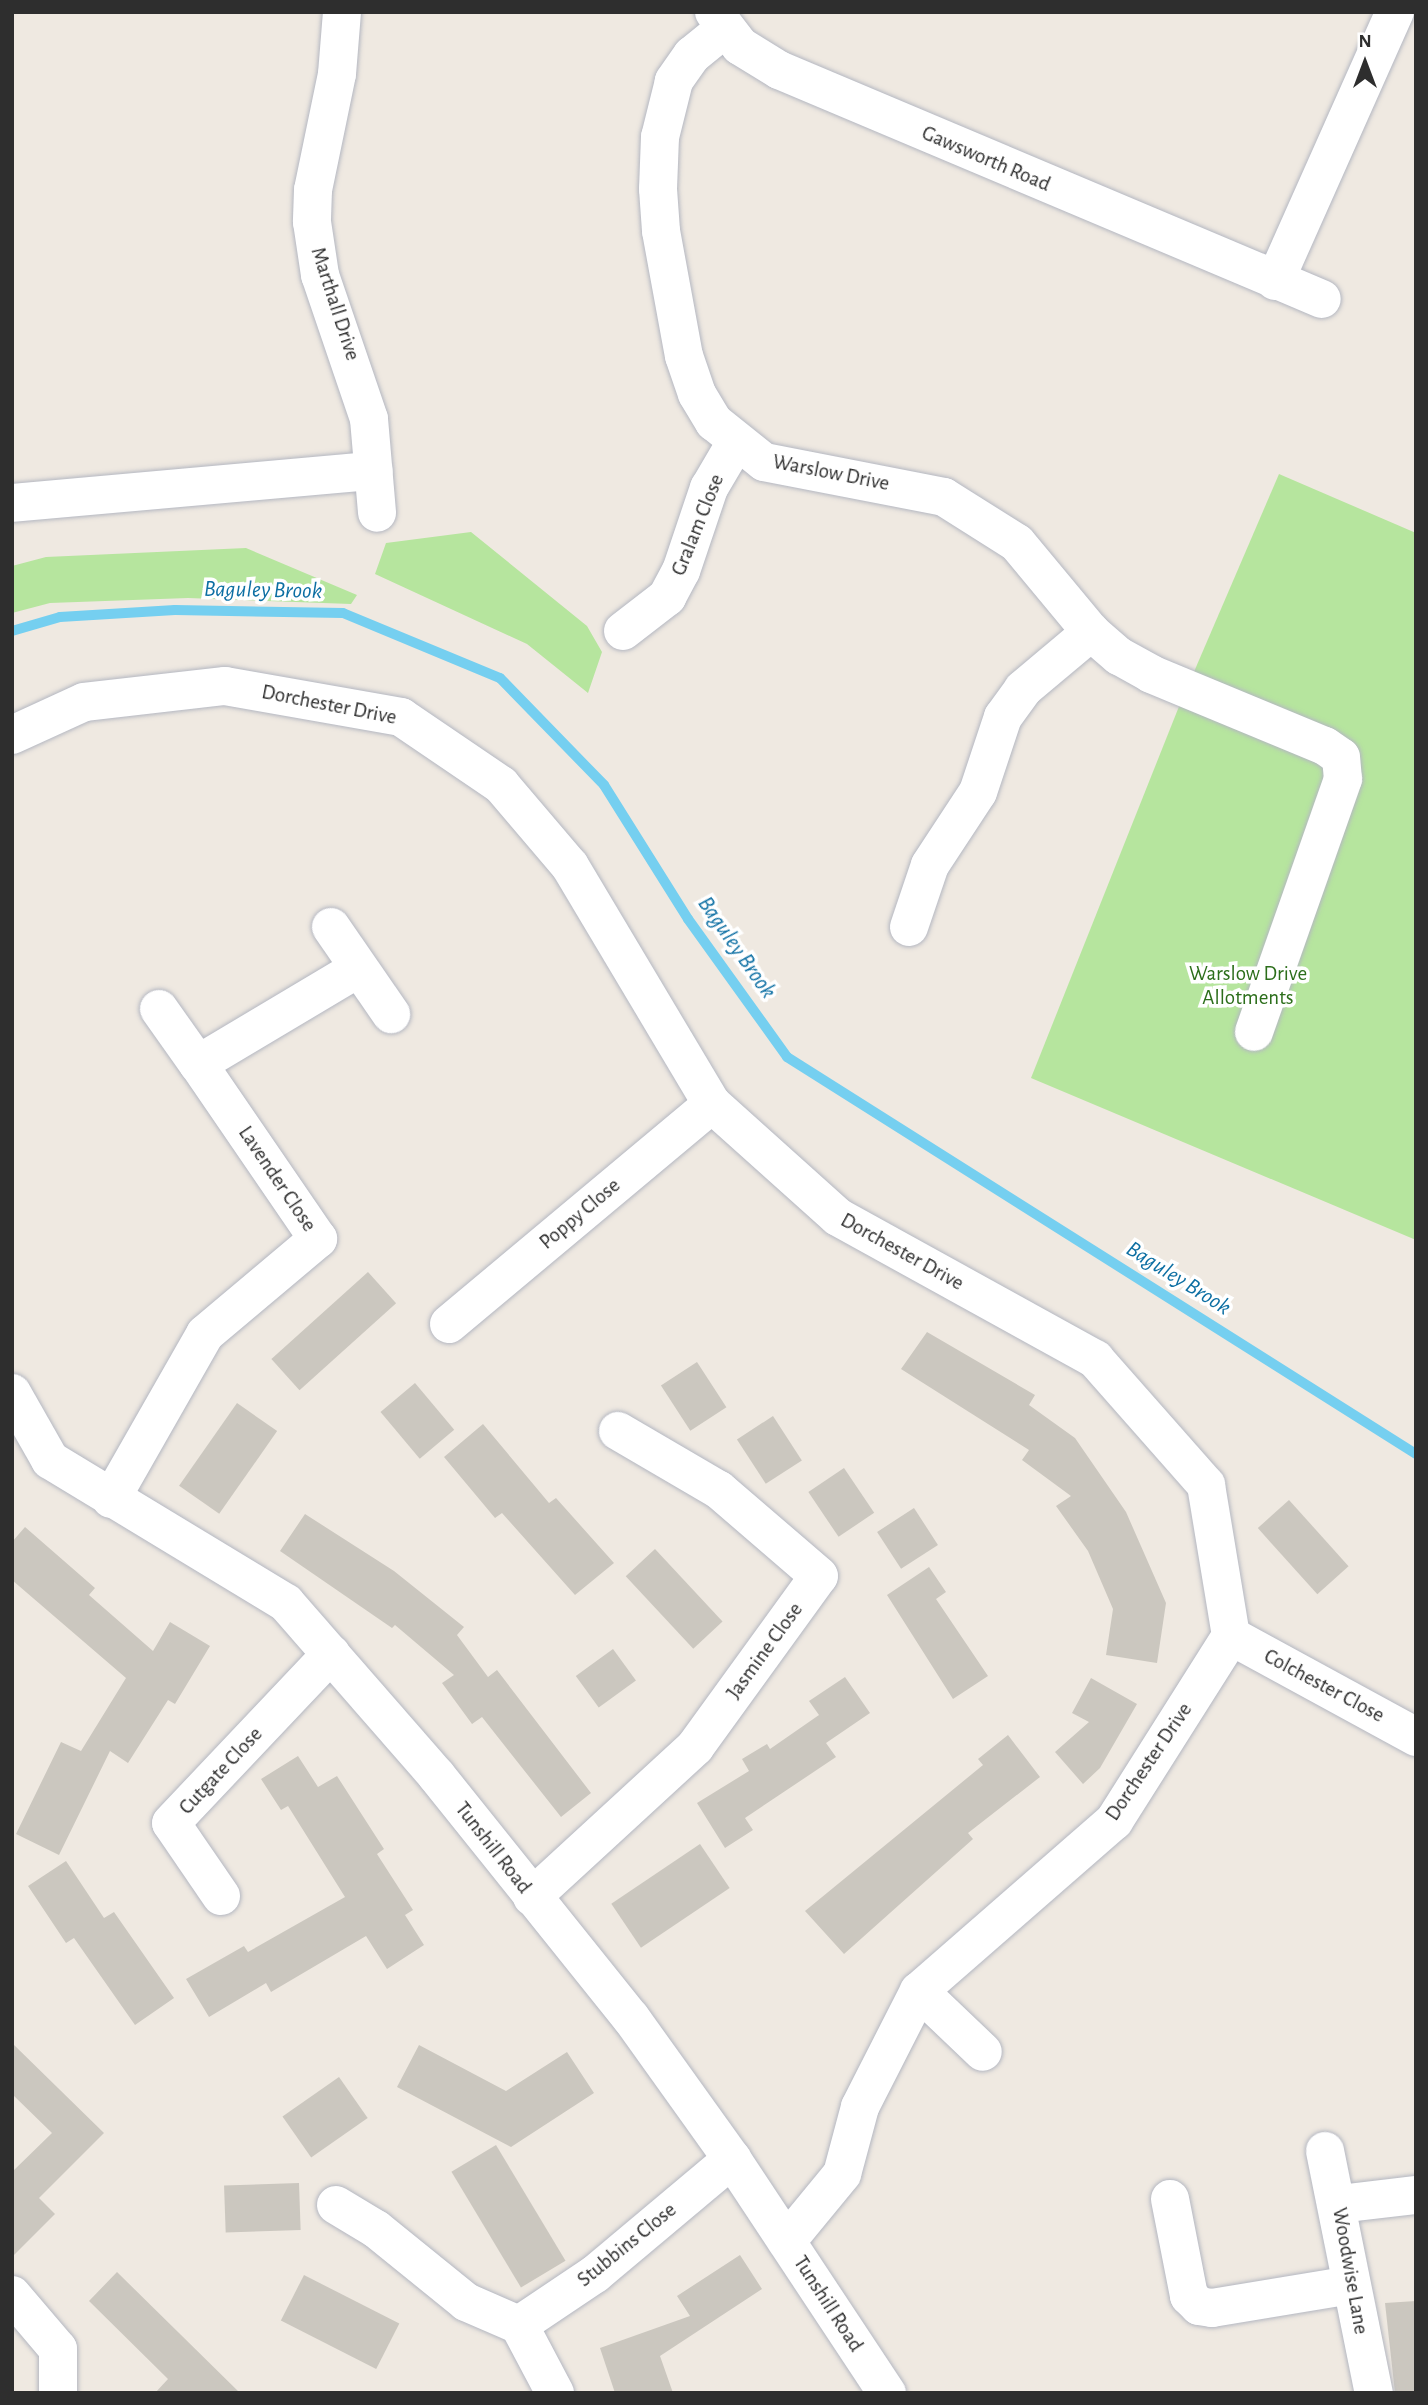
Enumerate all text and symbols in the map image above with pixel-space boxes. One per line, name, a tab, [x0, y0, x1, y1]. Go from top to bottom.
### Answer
north arrow	[1330, 28, 1400, 98]
text: N	[1358, 32, 1372, 51]
street label: Gawsworth Road	[918, 121, 1054, 197]
street label: Marthall Drive	[305, 244, 365, 364]
street label: Warslow Drive	[771, 449, 891, 497]
street label: Gralam Close	[666, 471, 730, 579]
water label: Baguley Brook	[204, 576, 322, 606]
street label: Dorchester Drive	[259, 680, 399, 730]
water label: Baguley Brook	[691, 892, 781, 1004]
park label: Warslow Drive Allotments	[1189, 961, 1307, 1011]
street label: Lavender Close	[232, 1121, 322, 1237]
street label: Poppy Close	[534, 1173, 626, 1255]
street label: Dorchester Drive	[836, 1208, 968, 1296]
water label: Baguley Brook	[1121, 1236, 1235, 1322]
street label: Jasmine Close	[722, 1598, 808, 1704]
street label: Colchester Close	[1260, 1644, 1388, 1728]
street label: Dorchester Drive	[1100, 1698, 1198, 1826]
street label: Cutgate Close	[174, 1722, 268, 1820]
street label: Tunshill Road	[449, 1797, 537, 1899]
street label: Stubbins Close	[572, 2197, 682, 2293]
street label: Woodwise Lane	[1326, 2206, 1374, 2336]
street label: Tunshill Road	[788, 2251, 868, 2357]

